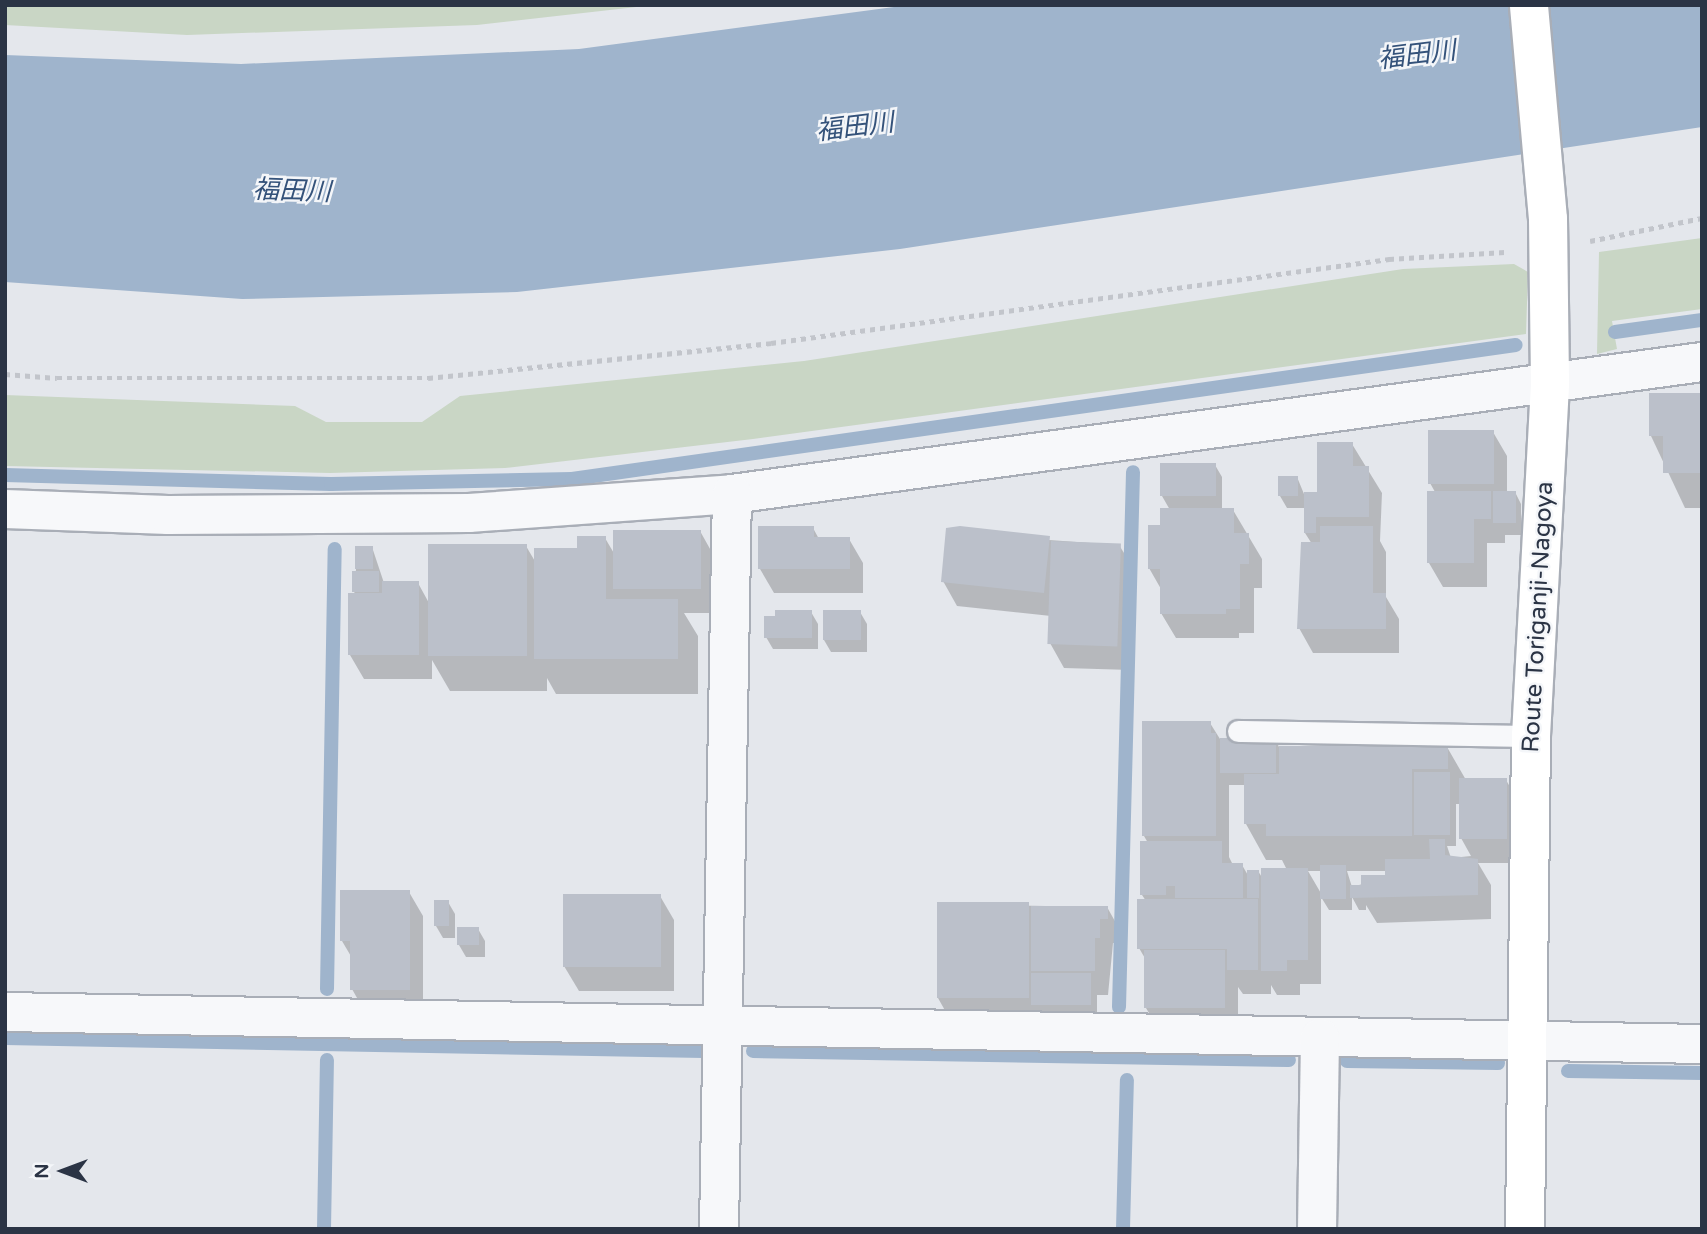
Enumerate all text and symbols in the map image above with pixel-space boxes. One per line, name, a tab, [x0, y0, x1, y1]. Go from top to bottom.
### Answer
water label: 福田川	[1376, 35, 1458, 75]
water label: 福田川	[814, 107, 896, 147]
water label: 福田川	[252, 174, 332, 208]
street label: Route Toriganji-Nagoya	[1517, 481, 1559, 753]
north arrow	[28, 1136, 98, 1206]
text: N	[31, 1163, 53, 1179]

